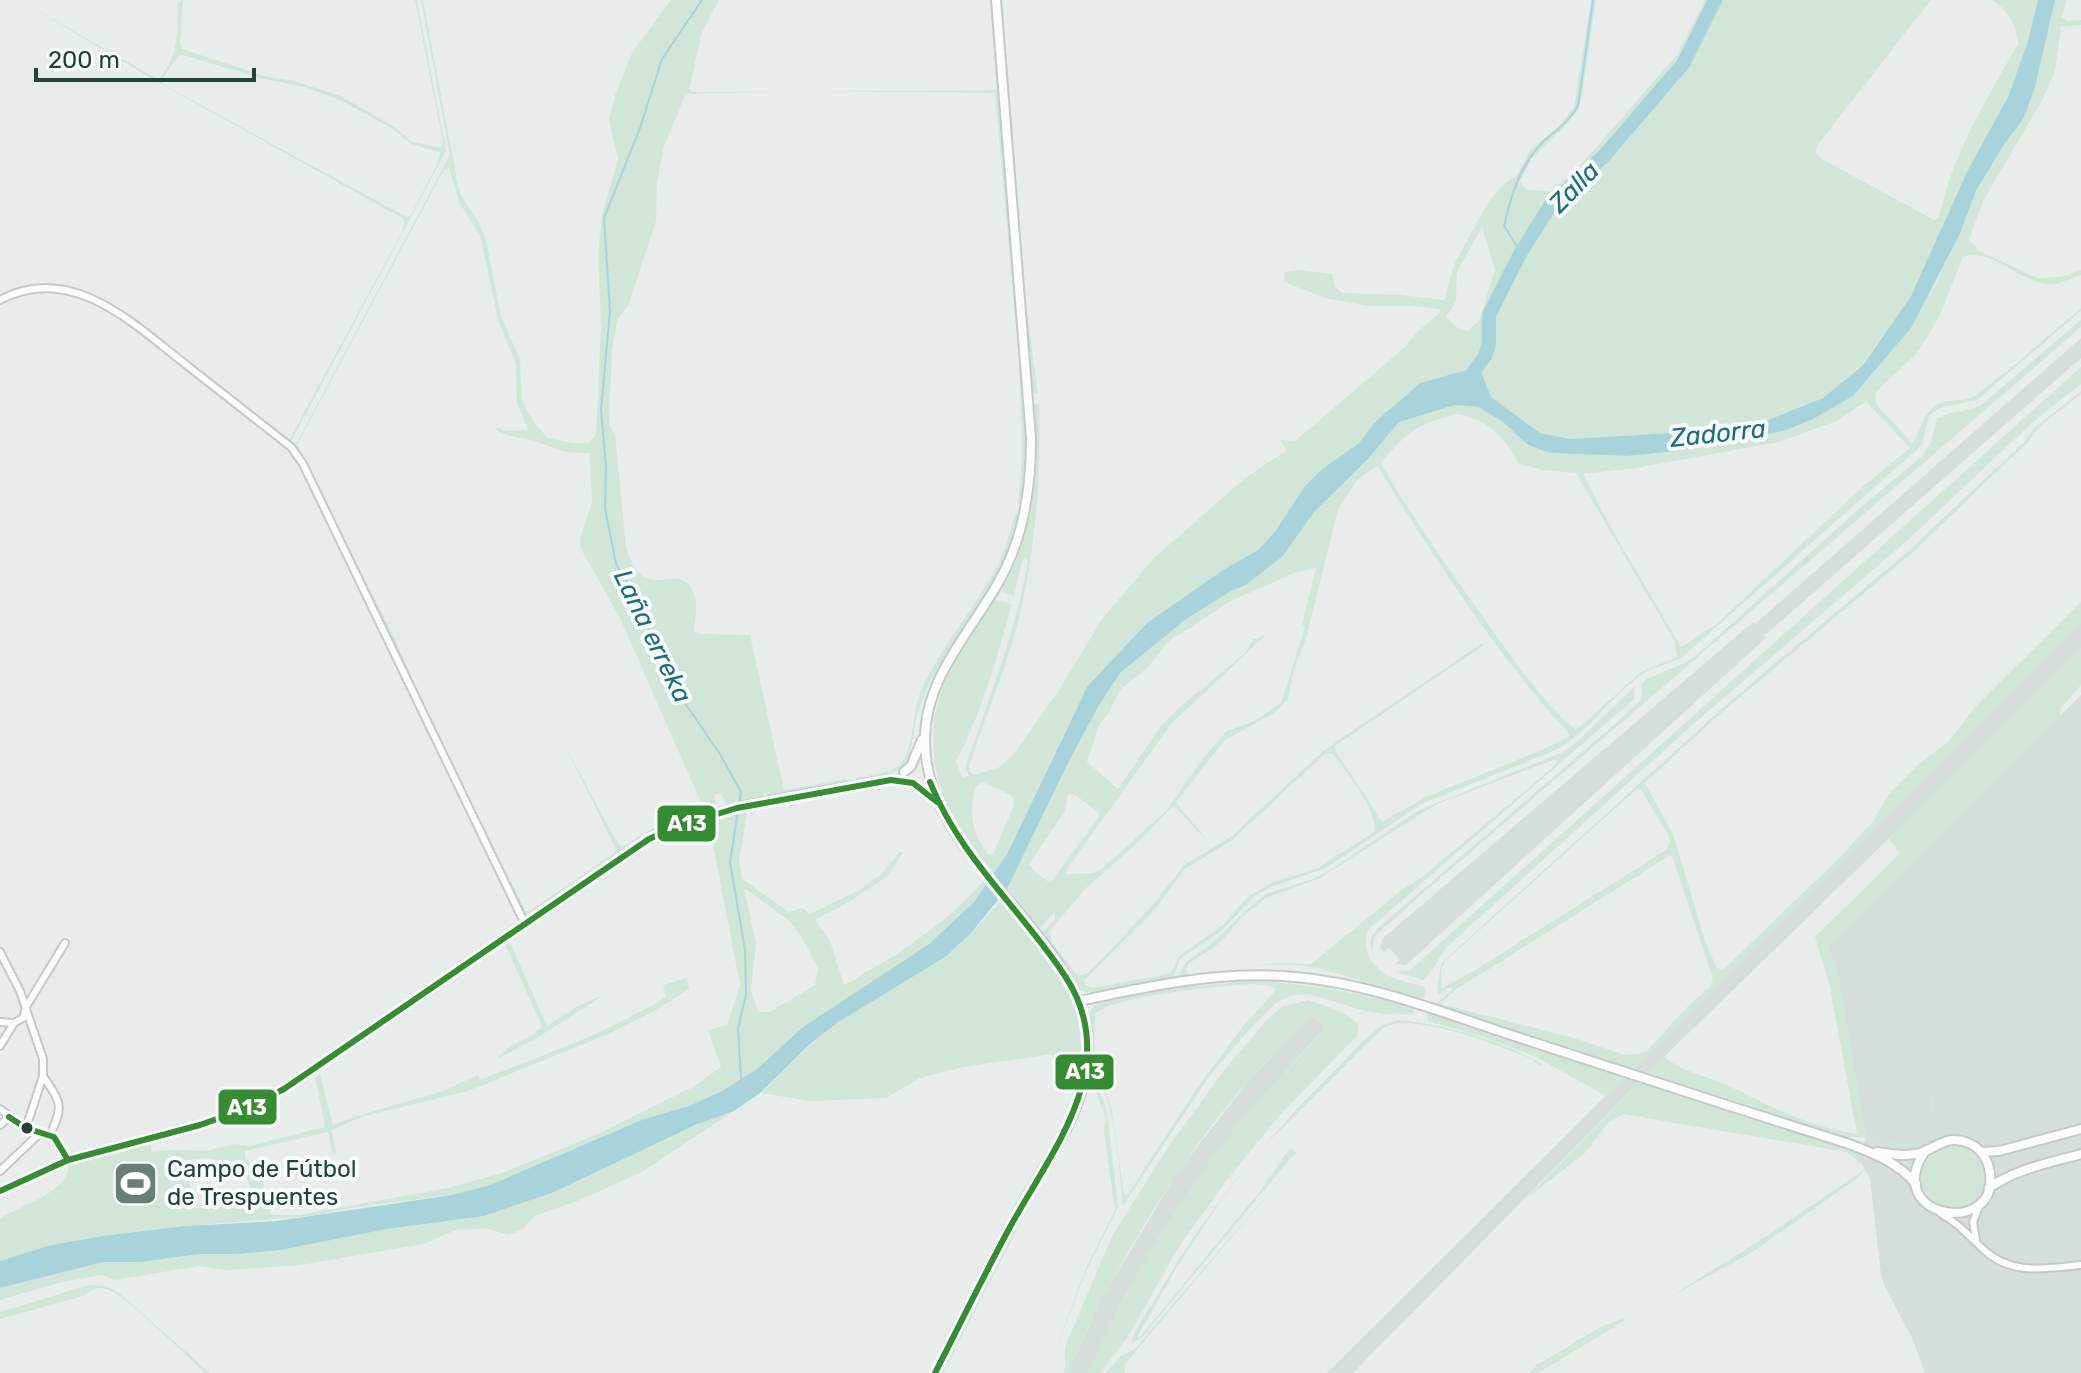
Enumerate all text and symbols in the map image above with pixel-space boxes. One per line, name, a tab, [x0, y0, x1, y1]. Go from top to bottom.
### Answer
scale bar	[36, 32, 254, 82]
text: 200 m	[48, 46, 120, 74]
water label: Zalla	[1542, 155, 1606, 220]
water label: Zadorra	[1668, 413, 1767, 454]
water label: Laña erreka	[607, 564, 698, 708]
line badge: A13	[656, 804, 717, 843]
text: A13	[667, 810, 707, 837]
line badge: A13	[1054, 1053, 1115, 1091]
text: A13	[1065, 1058, 1105, 1085]
line badge: A13	[217, 1088, 278, 1126]
text: A13	[227, 1094, 267, 1121]
unlabelled marker	[19, 1120, 35, 1136]
place label: Campo de Fútbol de Trespuentes	[167, 1155, 357, 1211]
sports icon: Campo de Fútbol de Trespuentes	[112, 1159, 160, 1207]

